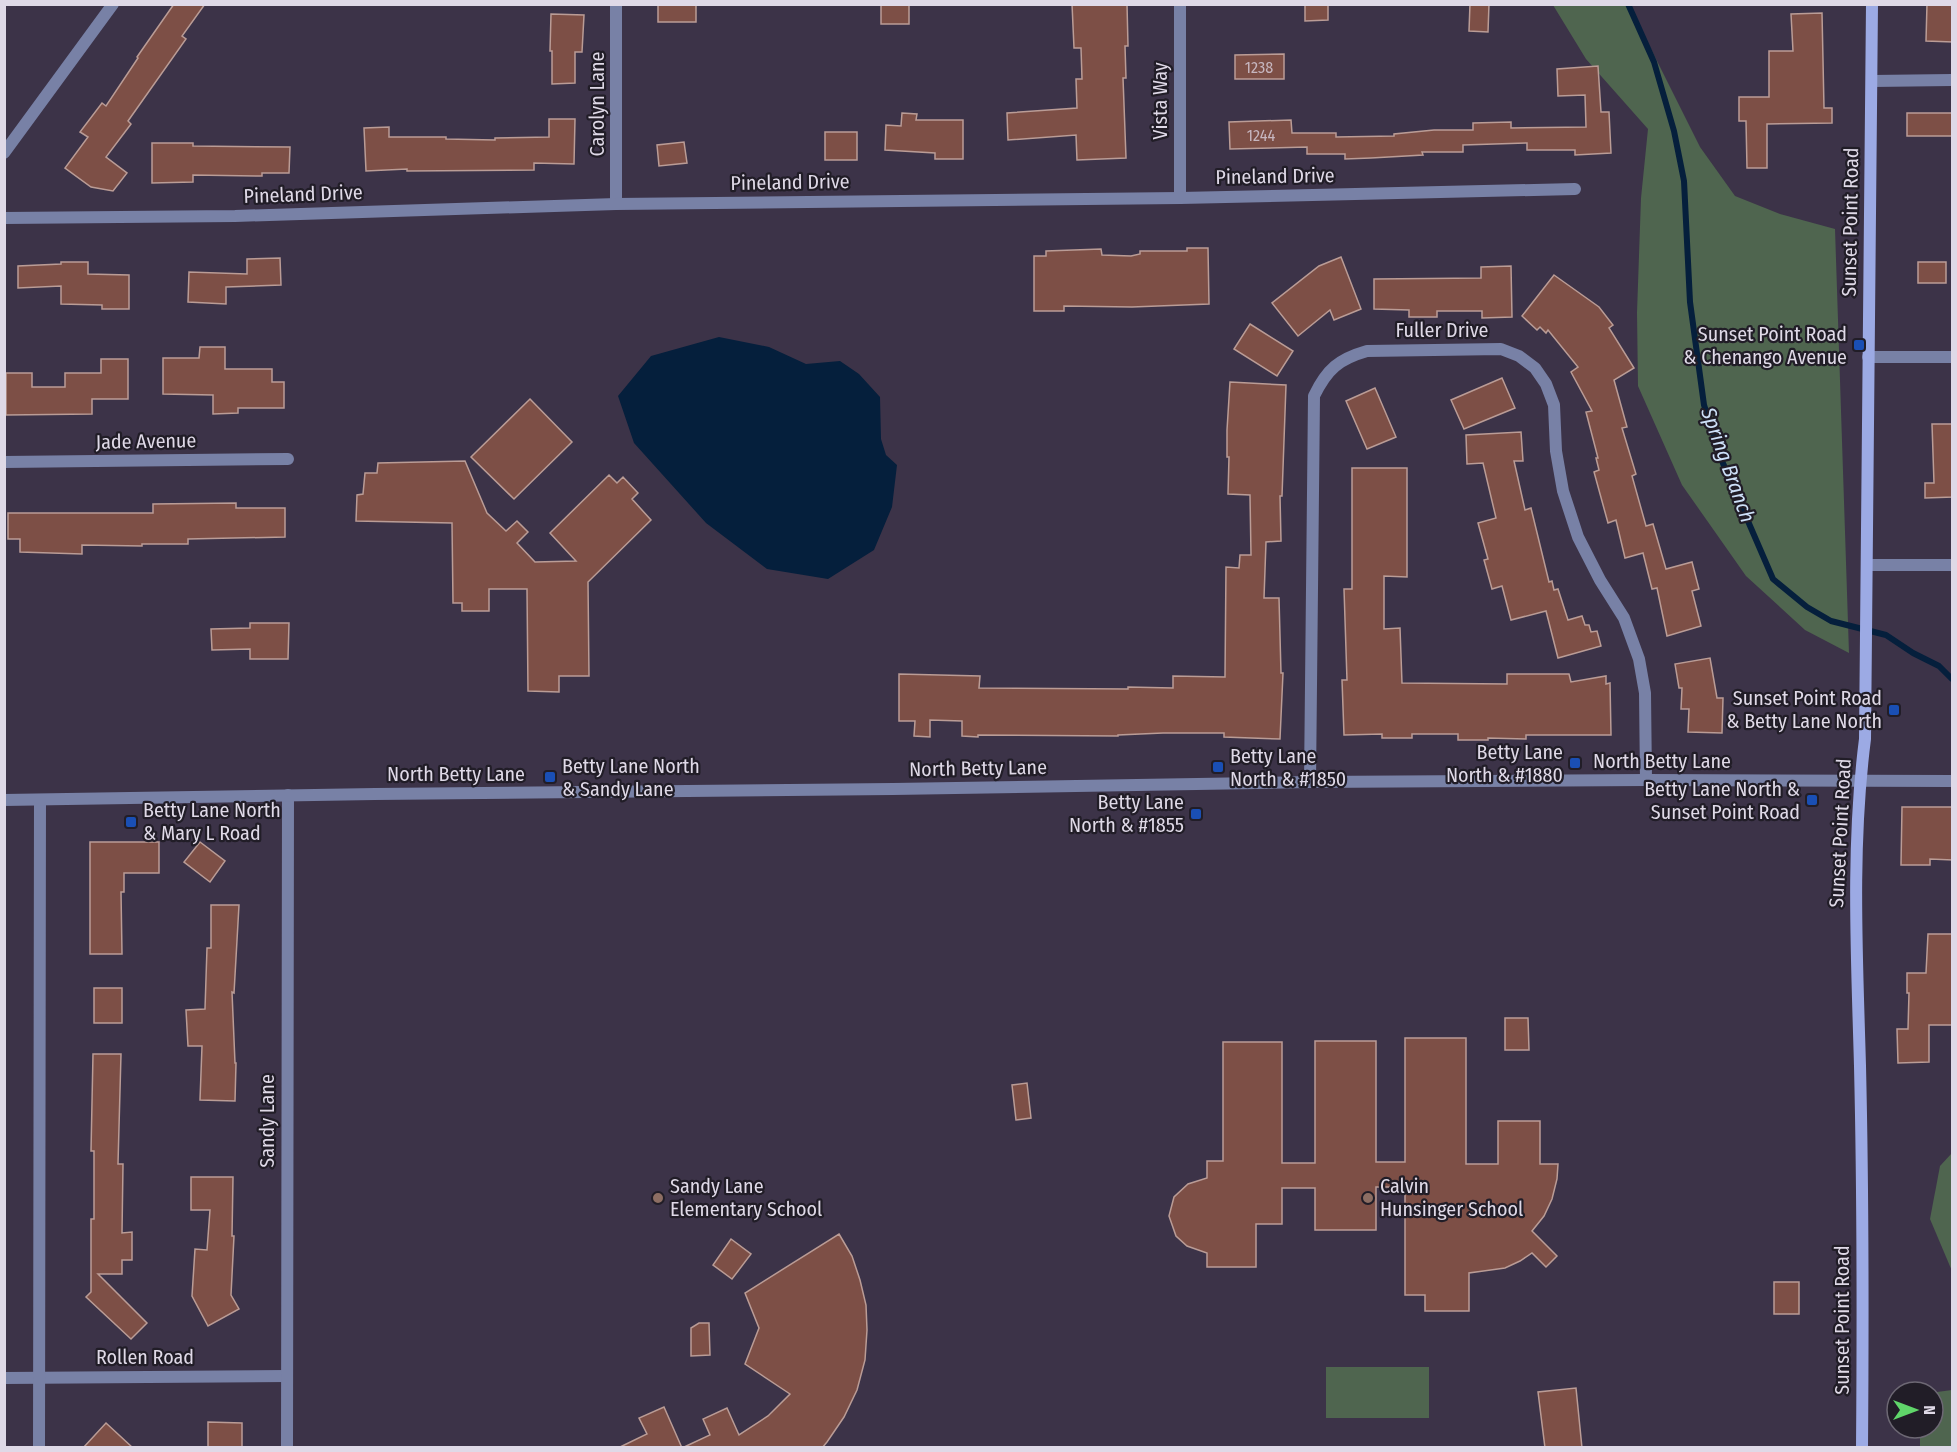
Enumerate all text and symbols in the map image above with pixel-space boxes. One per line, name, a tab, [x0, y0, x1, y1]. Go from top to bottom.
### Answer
street label: Carolyn Lane	[585, 52, 609, 156]
house number: 1238	[1245, 58, 1273, 77]
street label: Vista Way	[1148, 62, 1172, 140]
house number: 1244	[1247, 126, 1275, 145]
street label: Sunset Point Road	[1837, 147, 1863, 297]
street label: Pineland Drive	[1215, 163, 1335, 189]
street label: Pineland Drive	[730, 169, 850, 195]
street label: Pineland Drive	[243, 180, 363, 208]
street label: Fuller Drive	[1396, 318, 1488, 342]
place label: Sunset Point Road & Chenango Avenue	[1683, 322, 1847, 369]
marker: Sunset Point Road & Chenango Avenue	[1852, 338, 1866, 352]
water label: Spring Branch	[1695, 403, 1761, 526]
street label: Jade Avenue	[95, 428, 197, 454]
place label: Sunset Point Road & Betty Lane North	[1726, 686, 1882, 733]
marker: Sunset Point Road & Betty Lane North	[1887, 703, 1901, 717]
place label: Betty Lane North & #1880	[1446, 740, 1563, 787]
place label: Betty Lane North & #1850	[1230, 744, 1346, 791]
street label: North Betty Lane	[1593, 749, 1731, 773]
place label: Betty Lane North & Sandy Lane	[562, 754, 700, 801]
street label: North Betty Lane	[909, 755, 1047, 781]
marker: Betty Lane North & #1880	[1568, 756, 1582, 770]
street label: Sunset Point Road	[1824, 758, 1856, 908]
marker: Betty Lane North & #1850	[1211, 760, 1225, 774]
street label: North Betty Lane	[387, 762, 525, 786]
marker: Betty Lane North & Sandy Lane	[543, 770, 557, 784]
place label: Betty Lane North & Sunset Point Road	[1644, 777, 1800, 824]
place label: Betty Lane North & #1855	[1069, 790, 1184, 837]
marker: Betty Lane North & Sunset Point Road	[1805, 793, 1819, 807]
place label: Betty Lane North & Mary L Road	[143, 798, 281, 845]
marker: Betty Lane North & #1855	[1189, 807, 1203, 821]
marker: Betty Lane North & Mary L Road	[124, 815, 138, 829]
street label: Sandy Lane	[255, 1074, 279, 1168]
place label: Sandy Lane Elementary School	[670, 1174, 822, 1221]
place label: Calvin Hunsinger School	[1380, 1174, 1523, 1221]
marker: Sandy Lane Elementary School	[651, 1191, 665, 1205]
marker: Calvin Hunsinger School	[1361, 1191, 1375, 1205]
street label: Sunset Point Road	[1830, 1245, 1854, 1395]
street label: Rollen Road	[96, 1345, 194, 1369]
north arrow	[1885, 1380, 1945, 1440]
text: N	[1920, 1405, 1939, 1415]

